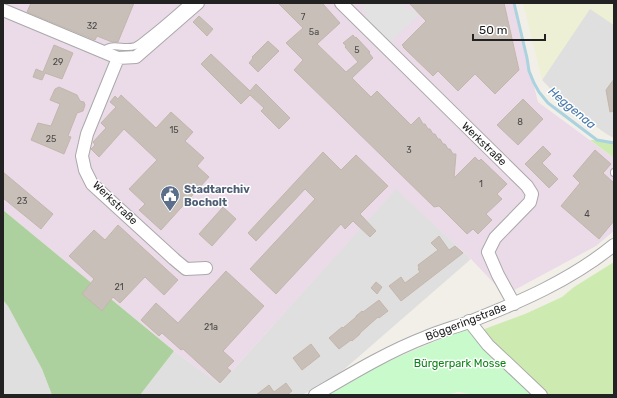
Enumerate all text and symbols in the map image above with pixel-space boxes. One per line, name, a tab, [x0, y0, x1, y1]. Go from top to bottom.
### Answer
house number: 7	[301, 12, 306, 22]
scale bar	[473, 16, 545, 42]
house number: 32	[87, 21, 97, 31]
text: 50 m	[479, 23, 507, 37]
house number: 5a	[309, 27, 319, 37]
house number: 5	[354, 45, 360, 55]
house number: 29	[53, 57, 63, 67]
water label: Heggenaa	[545, 84, 599, 132]
house number: 8	[517, 117, 523, 127]
street label: Werkstraße	[459, 119, 509, 169]
house number: 15	[169, 125, 179, 135]
house number: 25	[46, 134, 56, 144]
house number: 3	[406, 145, 412, 155]
street label: Werkstraße	[90, 178, 140, 228]
house number: 1	[479, 179, 483, 189]
place label: Stadtarchiv Bocholt	[184, 183, 250, 209]
public building icon: Stadtarchiv Bocholt	[159, 184, 181, 212]
house number: 23	[17, 196, 27, 206]
house number: 4	[584, 209, 590, 219]
house number: 21	[114, 282, 124, 292]
street label: Böggeringstraße	[424, 301, 508, 343]
house number: 21a	[204, 322, 218, 332]
park label: Bürgerpark Mosse	[414, 357, 506, 370]

